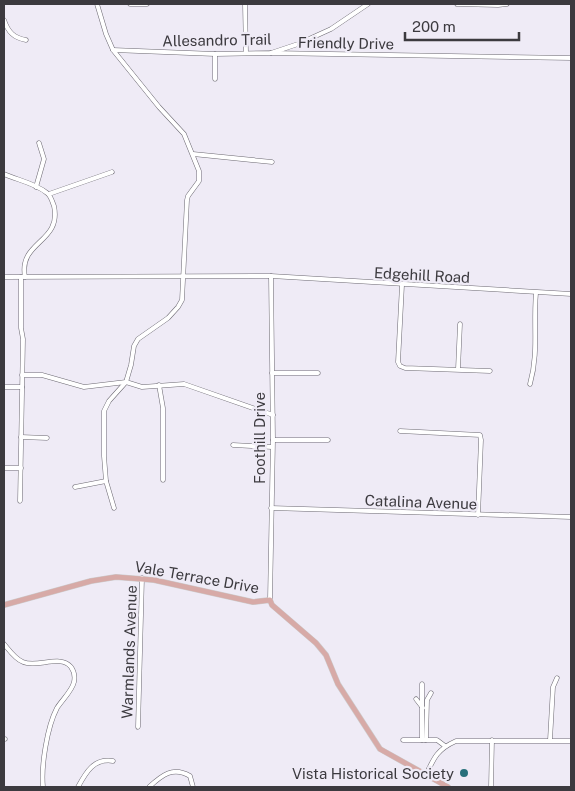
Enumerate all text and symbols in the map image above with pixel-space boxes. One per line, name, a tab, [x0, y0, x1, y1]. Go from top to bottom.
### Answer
scale bar	[405, 10, 519, 42]
text: 200 m	[412, 18, 456, 35]
street label: Allesandro Trail	[162, 31, 272, 49]
street label: Friendly Drive	[298, 34, 394, 52]
street label: Edgehill Road	[374, 264, 470, 286]
street label: Foothill Drive	[251, 392, 268, 484]
street label: Catalina Avenue	[364, 492, 478, 512]
street label: Vale Terrace Drive	[133, 558, 261, 596]
street label: Warmlands Avenue	[118, 585, 140, 719]
place label: Vista Historical Society	[292, 765, 454, 782]
marker: Vista Historical Society	[458, 767, 470, 779]

